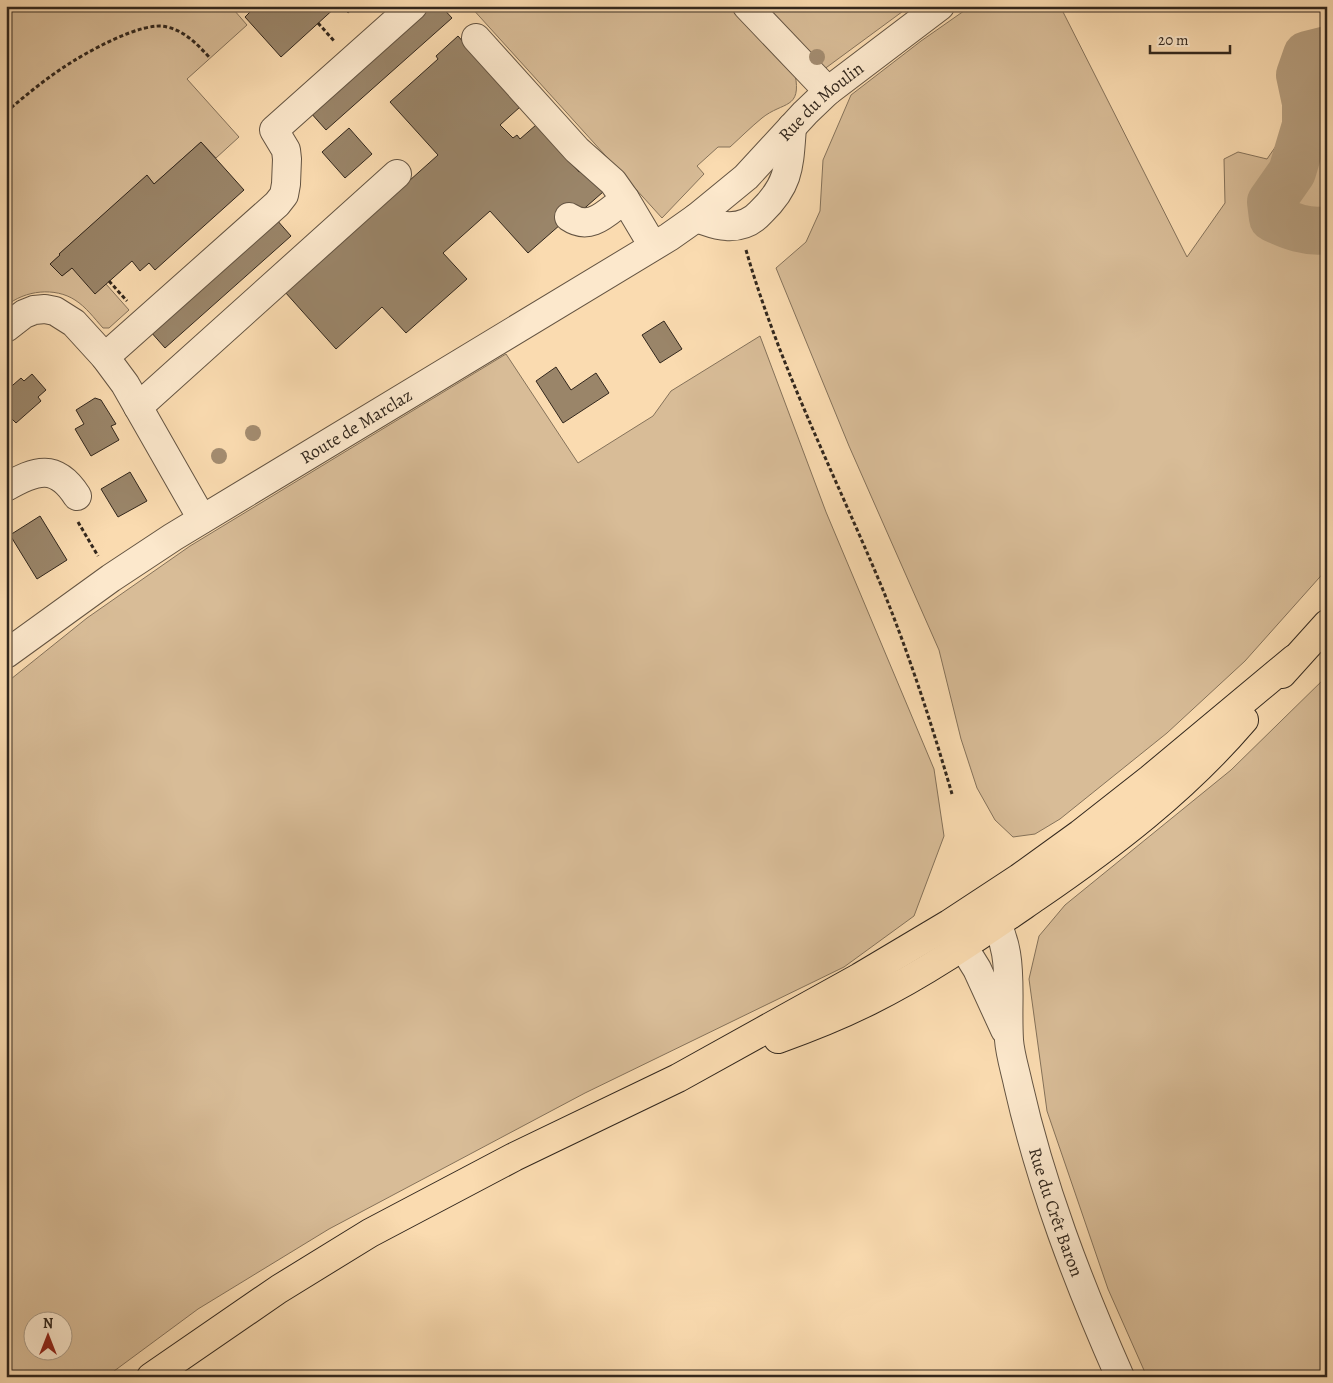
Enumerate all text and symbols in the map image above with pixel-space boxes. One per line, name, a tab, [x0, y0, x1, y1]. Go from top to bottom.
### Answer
scale bar	[1150, 22, 1230, 54]
text: 20 m	[1158, 30, 1189, 50]
street label: Rue du Moulin	[773, 56, 869, 146]
street label: Route de Marclaz	[296, 383, 417, 469]
street label: Rue du Crêt Baron	[1023, 1145, 1089, 1280]
north arrow	[22, 1310, 72, 1360]
text: N	[43, 1314, 53, 1333]

